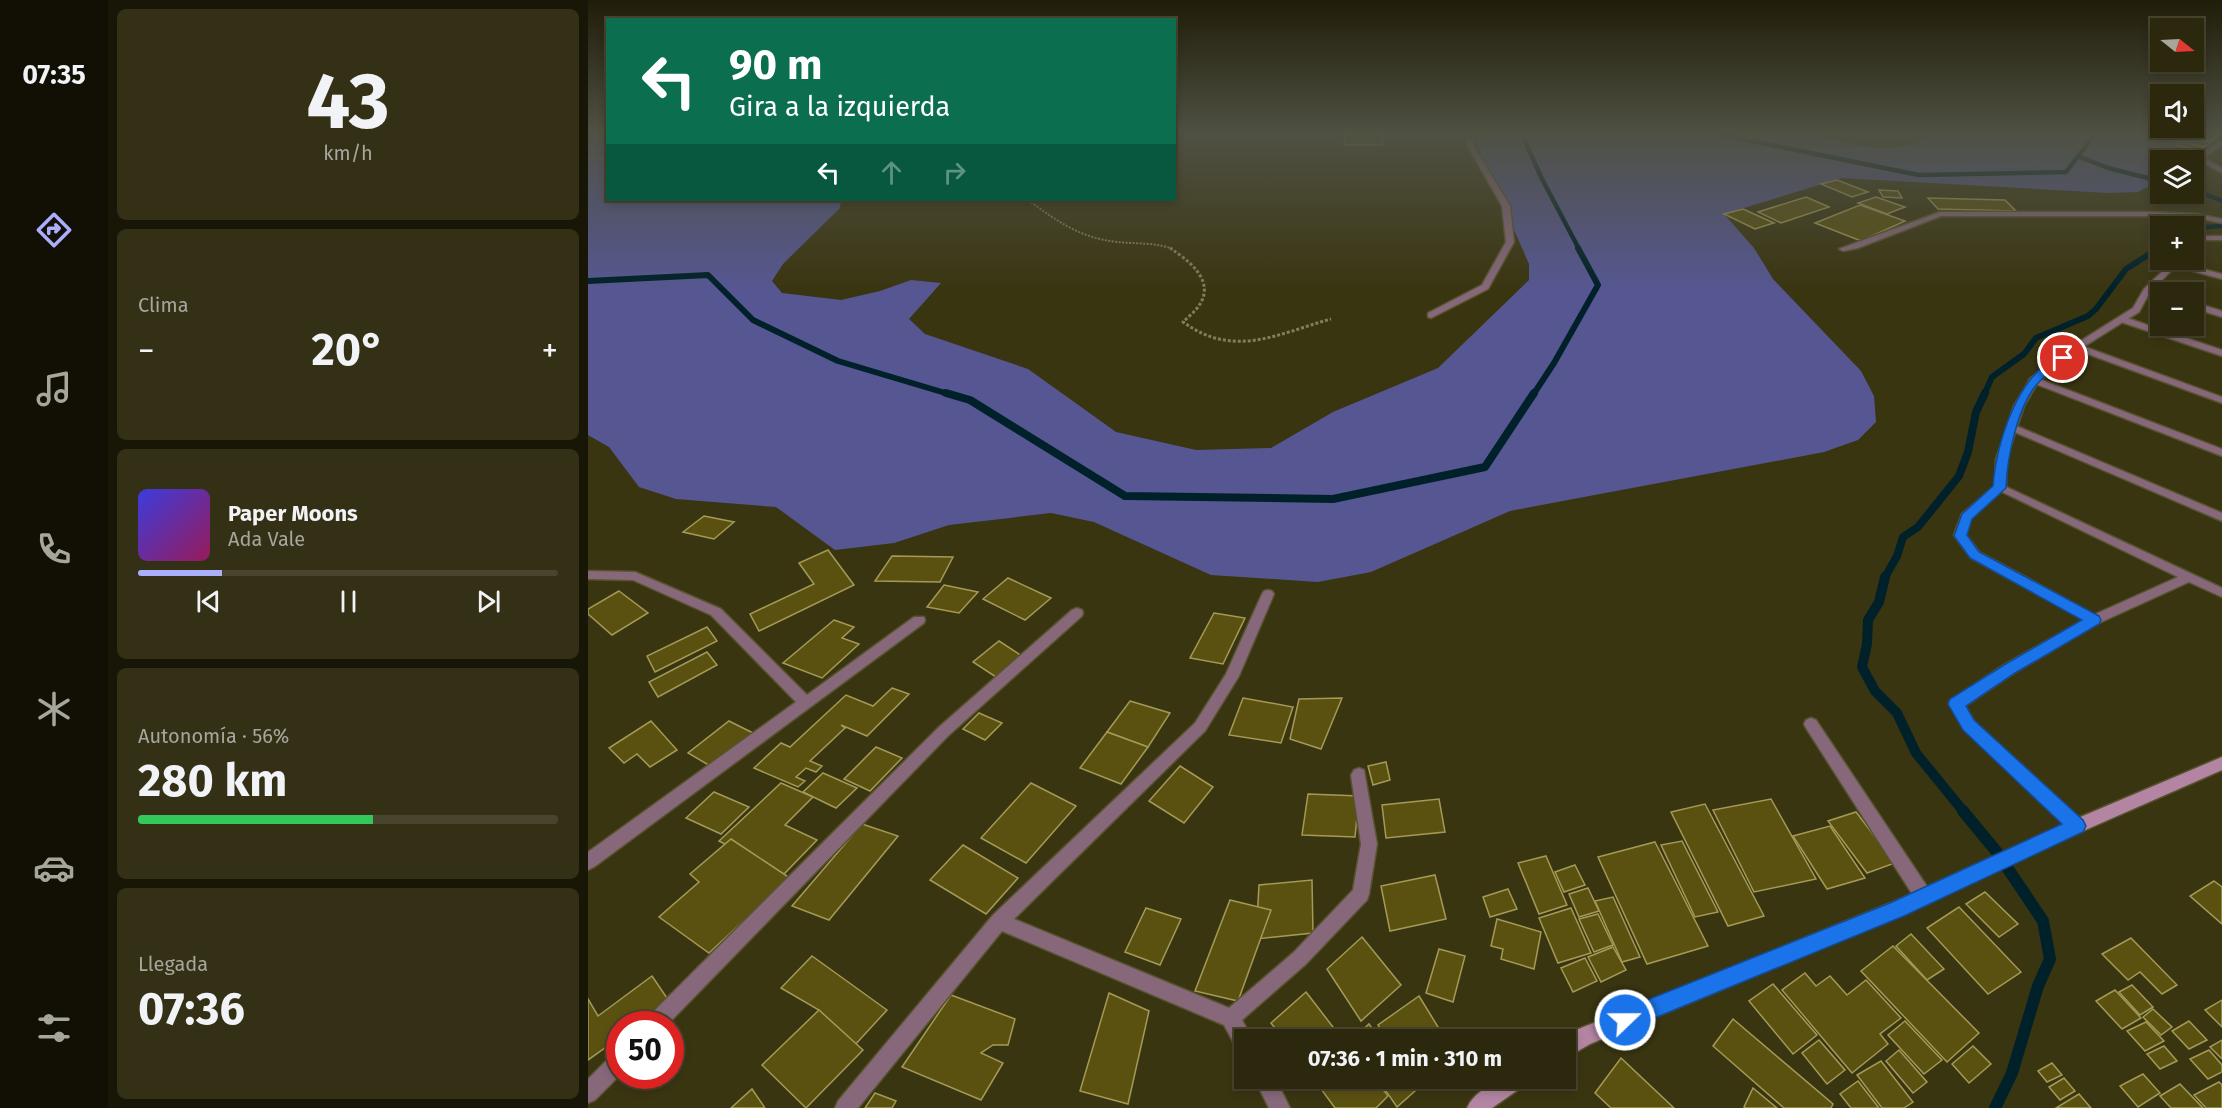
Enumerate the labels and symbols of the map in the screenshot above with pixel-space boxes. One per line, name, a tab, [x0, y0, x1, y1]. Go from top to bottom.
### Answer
north arrow	[2150, 18, 2204, 72]
pin	[2037, 332, 2088, 383]
position arrow	[1593, 988, 1657, 1052]
speed limit sign: 50	[606, 1011, 684, 1089]

